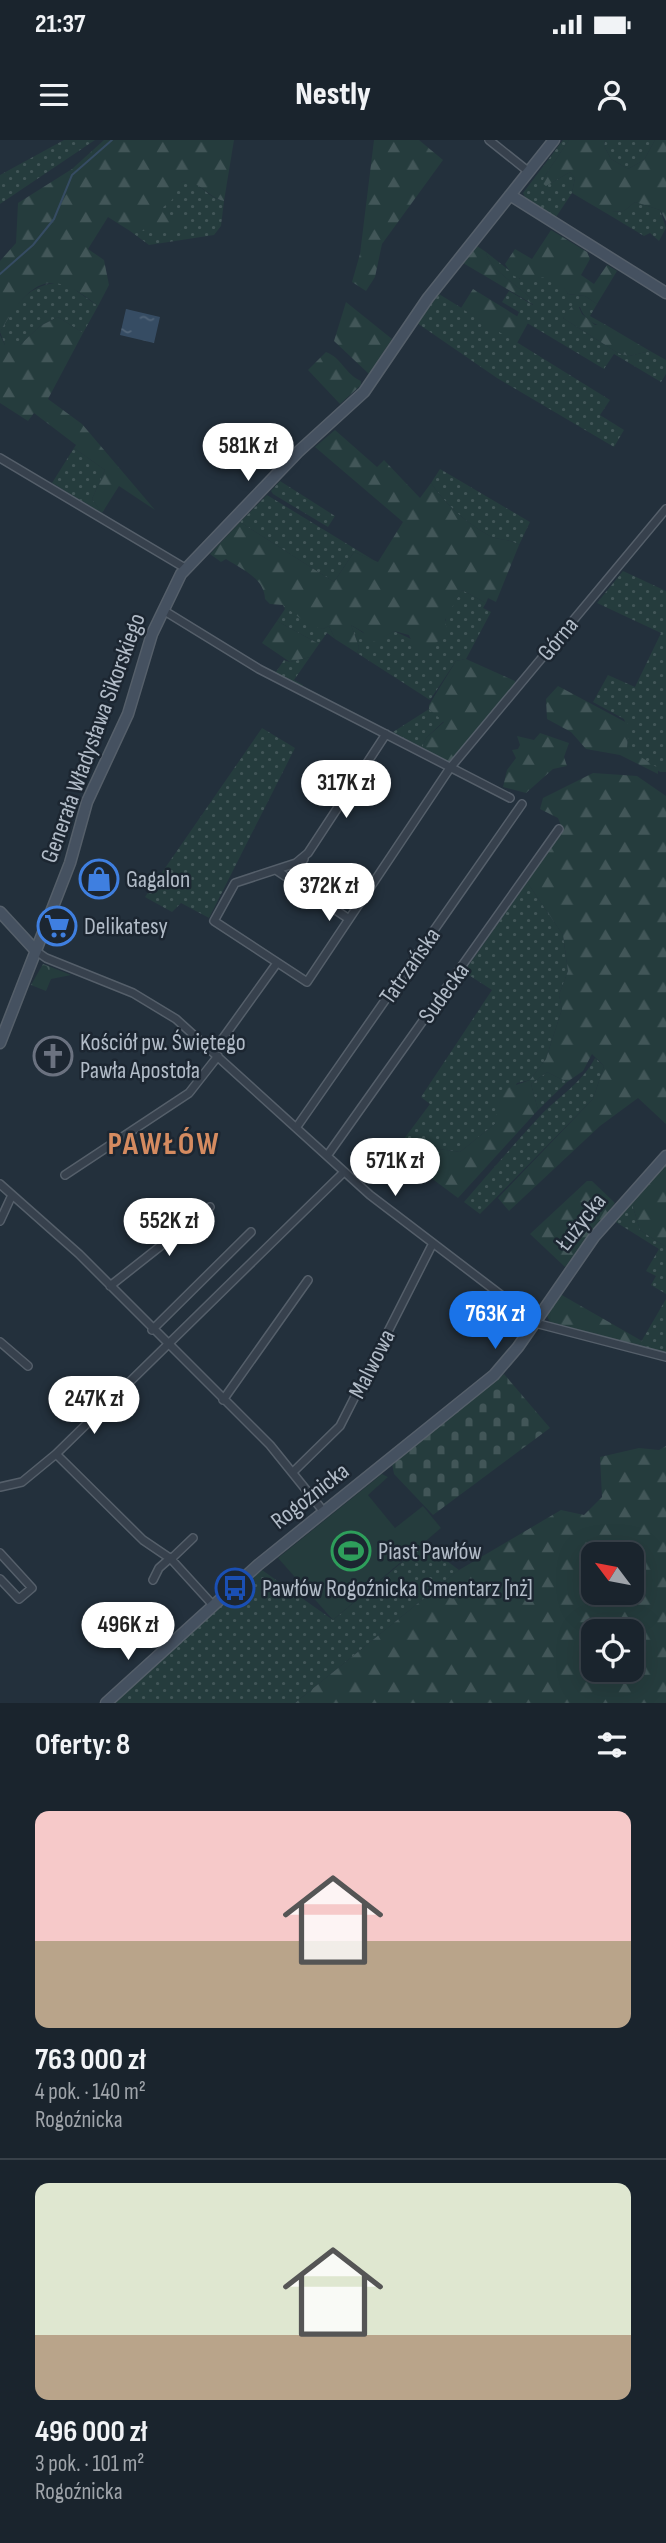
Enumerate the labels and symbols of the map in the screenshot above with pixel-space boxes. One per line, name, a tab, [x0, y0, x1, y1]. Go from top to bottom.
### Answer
pin: 581K zł	[183, 424, 313, 483]
street label: Generała Władysława Sikorskiego	[34, 609, 152, 867]
street label: Górna	[531, 611, 585, 667]
pin: 317K zł	[281, 760, 411, 820]
shop icon: Gagalon	[78, 858, 120, 900]
pin: 372K zł	[264, 864, 394, 923]
place label: Gagalon	[126, 865, 190, 894]
supermarket icon: Delikatesy	[36, 905, 78, 947]
place label: Delikatesy	[84, 912, 168, 941]
street label: Tatrzańska	[373, 922, 447, 1010]
street label: Sudecka	[412, 957, 476, 1029]
place label: Kościół pw. Świętego Pawła Apostoła	[80, 1028, 246, 1085]
church icon: Kościół pw. Świętego Pawła Apostoła	[32, 1035, 74, 1077]
district label: PAWŁÓW	[108, 1125, 220, 1164]
pin: 571K zł	[330, 1138, 460, 1198]
street label: Łużycka	[549, 1188, 612, 1257]
pin: 552K zł	[104, 1198, 234, 1258]
pin: 763K zł	[430, 1292, 560, 1351]
street label: Malwowa	[342, 1325, 402, 1403]
pin: 247K zł	[29, 1376, 159, 1436]
street label: Rogoźnicka	[265, 1456, 355, 1536]
sports icon: Piast Pawłów	[330, 1530, 372, 1572]
place label: Piast Pawłów	[378, 1537, 482, 1566]
north arrow	[581, 1542, 644, 1605]
bus stop icon: Pawłów Rogoźnicka Cmentarz [nż]	[214, 1567, 256, 1609]
place label: Pawłów Rogoźnicka Cmentarz [nż]	[262, 1574, 533, 1603]
pin: 496K zł	[63, 1602, 193, 1662]

